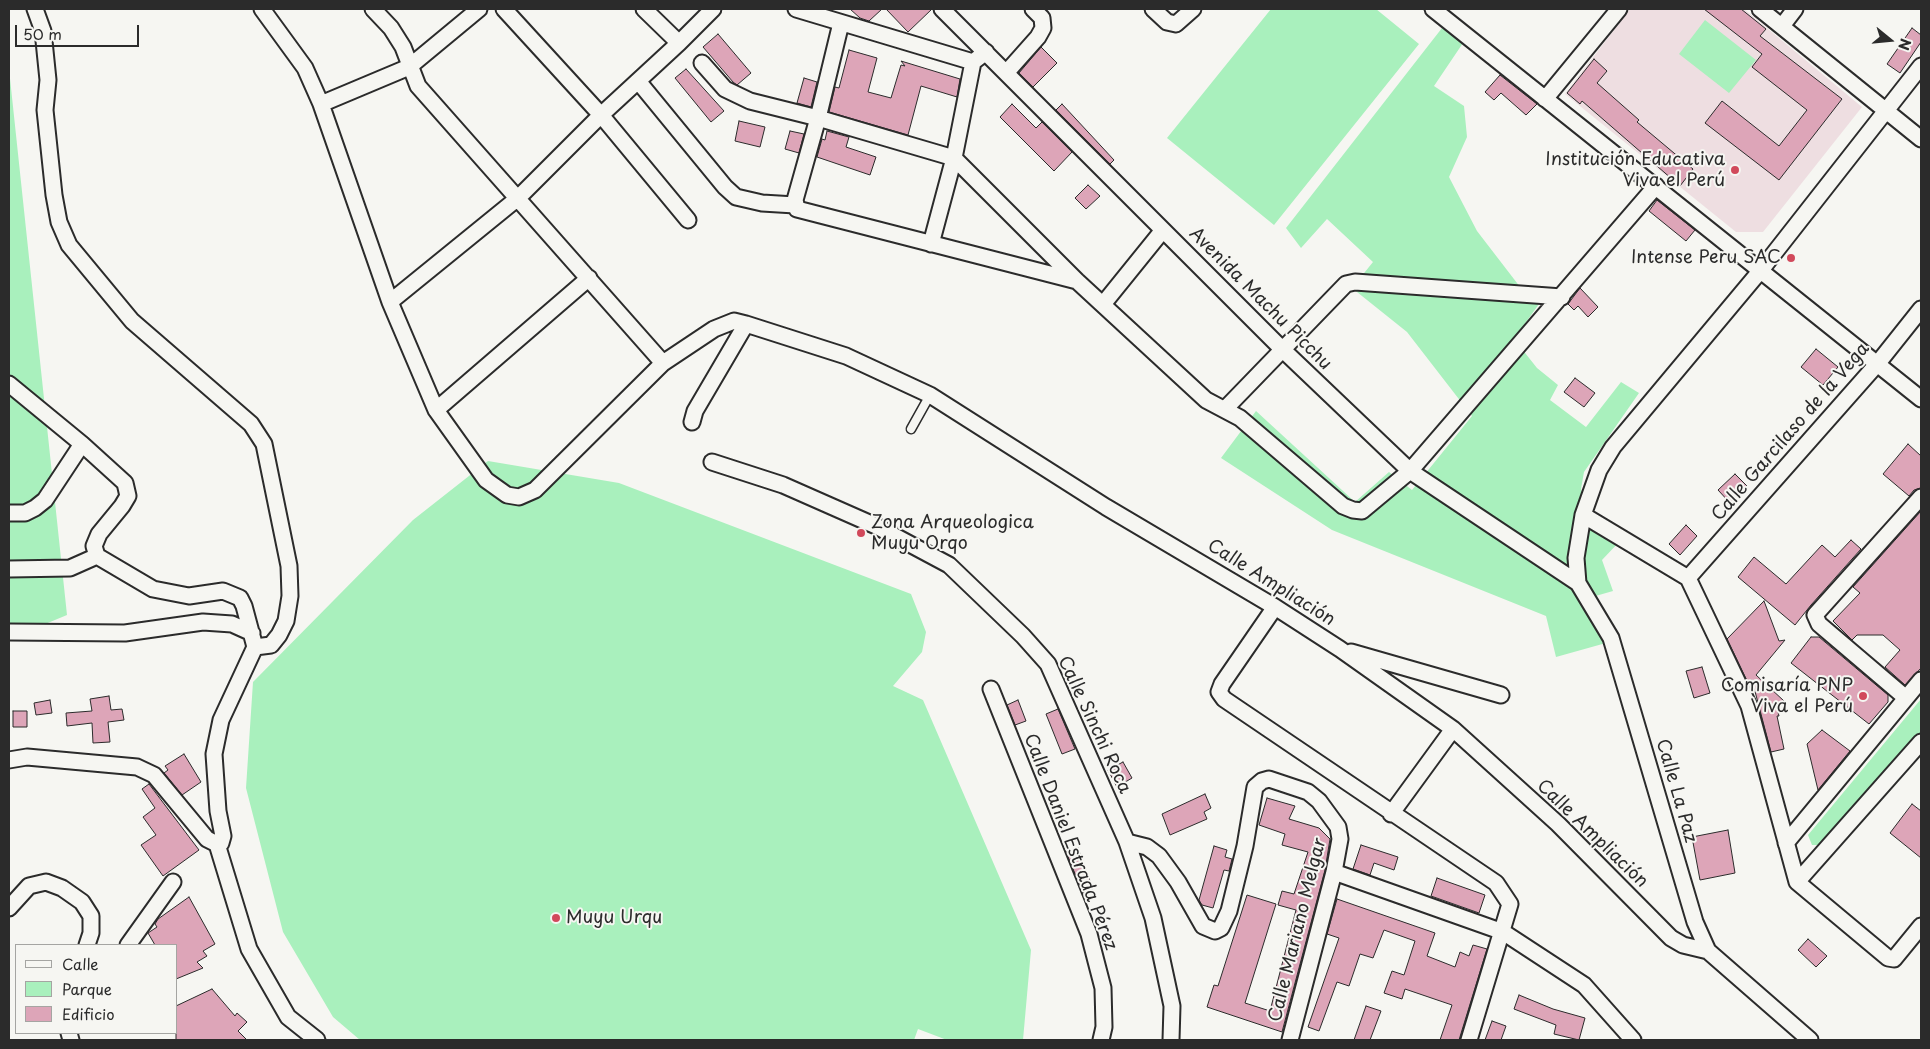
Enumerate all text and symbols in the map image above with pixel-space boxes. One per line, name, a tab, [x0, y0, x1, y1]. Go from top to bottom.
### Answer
scale bar	[18, 15, 141, 47]
north arrow	[1865, 15, 1915, 65]
text: 50 m	[23, 22, 62, 45]
text: N	[1893, 36, 1916, 53]
place label: Institución Educativa Viva el Perú	[1545, 149, 1725, 192]
marker: Institución Educativa Viva el Perú	[1729, 164, 1741, 176]
street label: Avenida Machu Picchu	[1184, 223, 1336, 375]
place label: Intense Peru SAC	[1631, 247, 1781, 269]
marker: Intense Peru SAC	[1785, 252, 1797, 264]
street label: Calle Garcilaso de la Vega	[1708, 338, 1874, 526]
place label: Zona Arqueologica Muyu Orqo	[871, 512, 1034, 554]
marker: Zona Arqueologica Muyu Orqo	[855, 527, 867, 539]
street label: Calle Ampliación	[1203, 535, 1339, 631]
street label: Calle Sinchi Roca	[1053, 653, 1135, 797]
place label: Comisaría PNP Viva el Perú	[1721, 675, 1853, 718]
marker: Comisaría PNP Viva el Perú	[1857, 690, 1869, 702]
street label: Calle Daniel Estrada Pérez	[1019, 731, 1121, 953]
street label: Calle La Paz	[1651, 737, 1701, 845]
street label: Calle Ampliación	[1532, 775, 1652, 893]
street label: Calle Mariano Melgar	[1265, 836, 1331, 1024]
place label: Muyu Urqu	[566, 907, 662, 929]
marker: Muyu Urqu	[550, 912, 562, 924]
legend	[15, 944, 178, 1034]
text: Calle	[62, 952, 99, 975]
text: Parque	[62, 977, 112, 1000]
text: Edificio	[62, 1002, 115, 1025]

